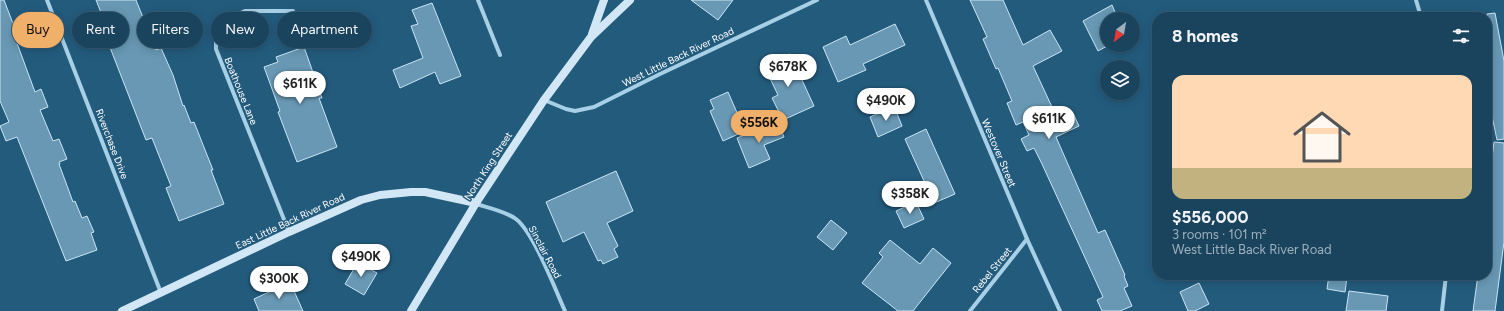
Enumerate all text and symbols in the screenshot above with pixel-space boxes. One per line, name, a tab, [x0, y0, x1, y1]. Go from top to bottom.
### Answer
chip: Buy	[12, 12, 64, 48]
chip: Rent	[72, 12, 129, 48]
chip: Filters	[137, 12, 203, 48]
chip: New	[211, 12, 269, 48]
chip: Apartment	[277, 12, 372, 48]
north arrow	[1100, 12, 1140, 52]
map controls	[1100, 12, 1140, 100]
street label: West Little Back River Road	[620, 24, 736, 90]
icon: filters	[1450, 25, 1472, 47]
text: 8 homes	[1172, 26, 1238, 46]
pin: $678K	[760, 54, 816, 88]
street label: Boathouse Lane	[222, 55, 261, 127]
text: $678K	[769, 59, 807, 74]
button: layers	[1100, 60, 1140, 100]
pin: $611K	[272, 71, 328, 105]
text: $611K	[283, 76, 317, 91]
pin: $490K	[858, 88, 914, 122]
text: $490K	[866, 93, 906, 108]
icon: home	[1286, 101, 1358, 173]
pin: $611K	[1021, 106, 1077, 140]
street label: Riverchase Drive	[93, 107, 132, 182]
pin: $556K	[731, 110, 787, 144]
text: $611K	[1032, 111, 1066, 126]
text: $556K	[740, 115, 778, 130]
street label: Westover Street	[979, 117, 1019, 189]
street label: North King Street	[461, 129, 515, 203]
pin: $358K	[882, 181, 938, 215]
text: $358K	[891, 186, 929, 201]
street label: East Little Back River Road	[233, 190, 347, 252]
text: $556,000	[1172, 207, 1248, 227]
street label: Sinclair Road	[526, 223, 564, 281]
text: 3 rooms · 101 m²	[1172, 227, 1267, 242]
text: West Little Back River Road	[1172, 242, 1332, 257]
pin: $490K	[333, 244, 389, 278]
street label: Rebel Street	[969, 244, 1015, 296]
text: $490K	[341, 249, 381, 264]
pin: $300K	[251, 266, 307, 300]
text: $300K	[259, 271, 299, 286]

